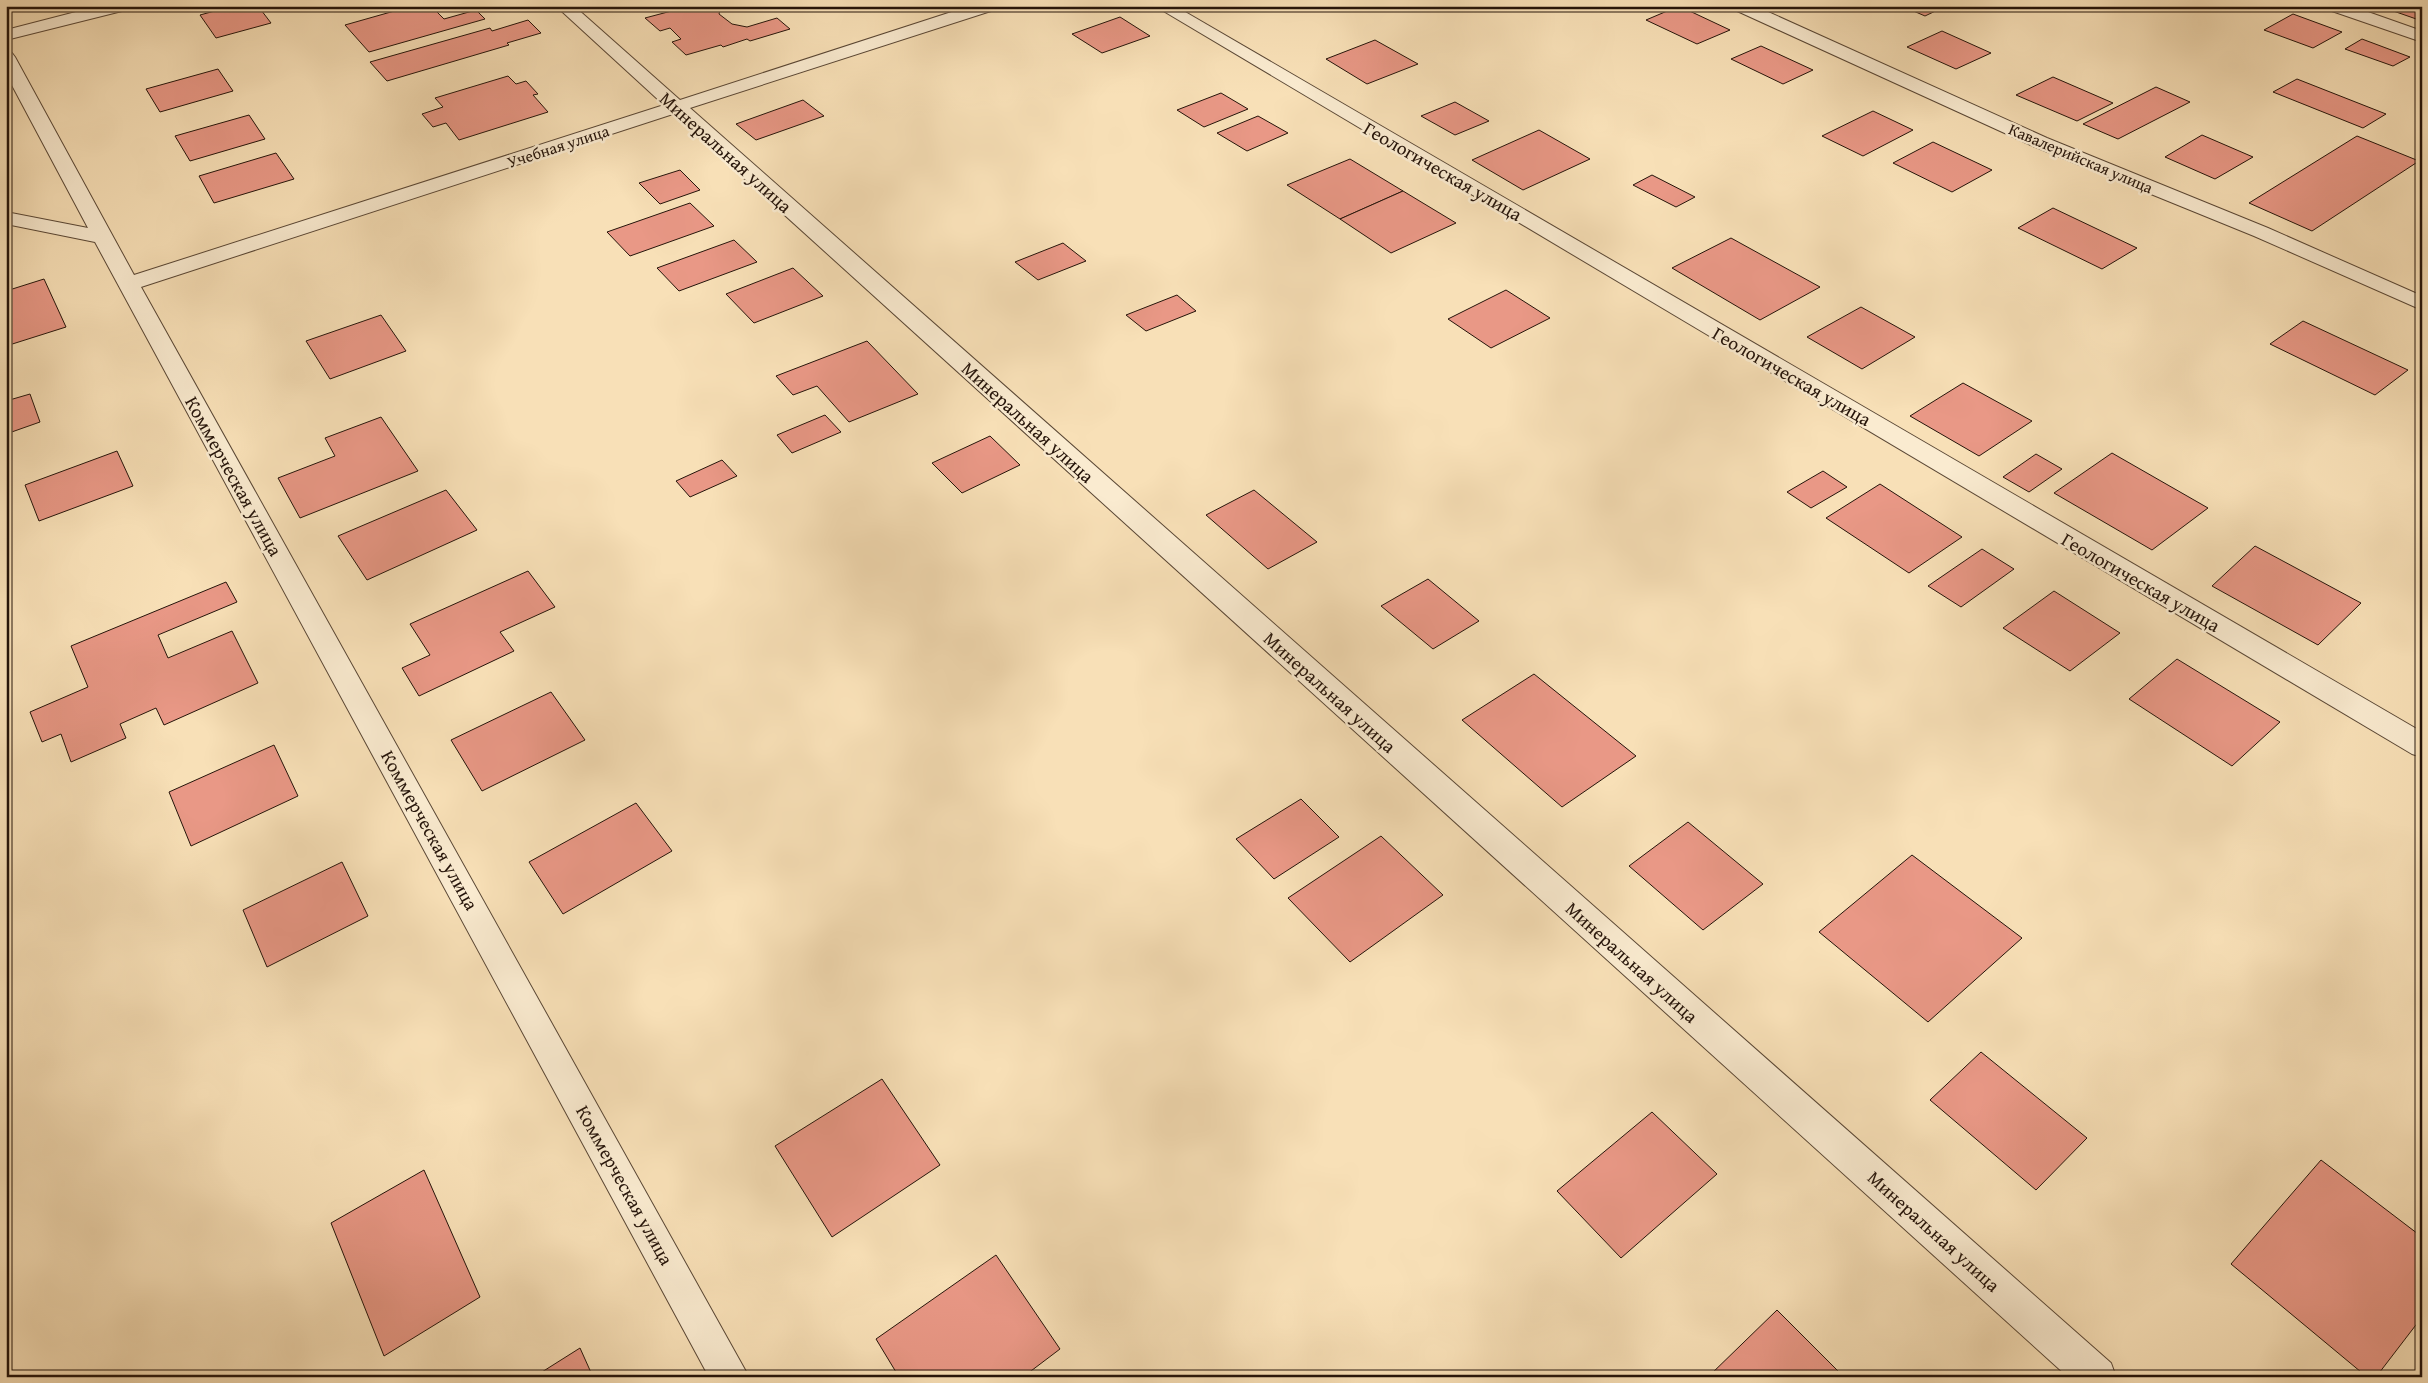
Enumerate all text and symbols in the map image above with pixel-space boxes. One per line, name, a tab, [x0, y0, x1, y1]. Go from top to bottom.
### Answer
street label: Минеральная улица	[653, 85, 799, 219]
street label: Геологическая улица	[1359, 114, 1527, 228]
street label: Кавалерийская улица	[2005, 117, 2157, 199]
street label: Учебная улица	[504, 118, 612, 174]
street label: Геологическая улица	[1708, 319, 1876, 433]
street label: Минеральная улица	[955, 355, 1101, 489]
street label: Коммерческая улица	[178, 391, 290, 561]
street label: Геологическая улица	[2057, 525, 2225, 639]
street label: Минеральная улица	[1257, 625, 1403, 759]
street label: Коммерческая улица	[374, 745, 486, 915]
street label: Минеральная улица	[1559, 895, 1705, 1029]
street label: Коммерческая улица	[569, 1100, 681, 1270]
street label: Минеральная улица	[1861, 1164, 2007, 1298]

